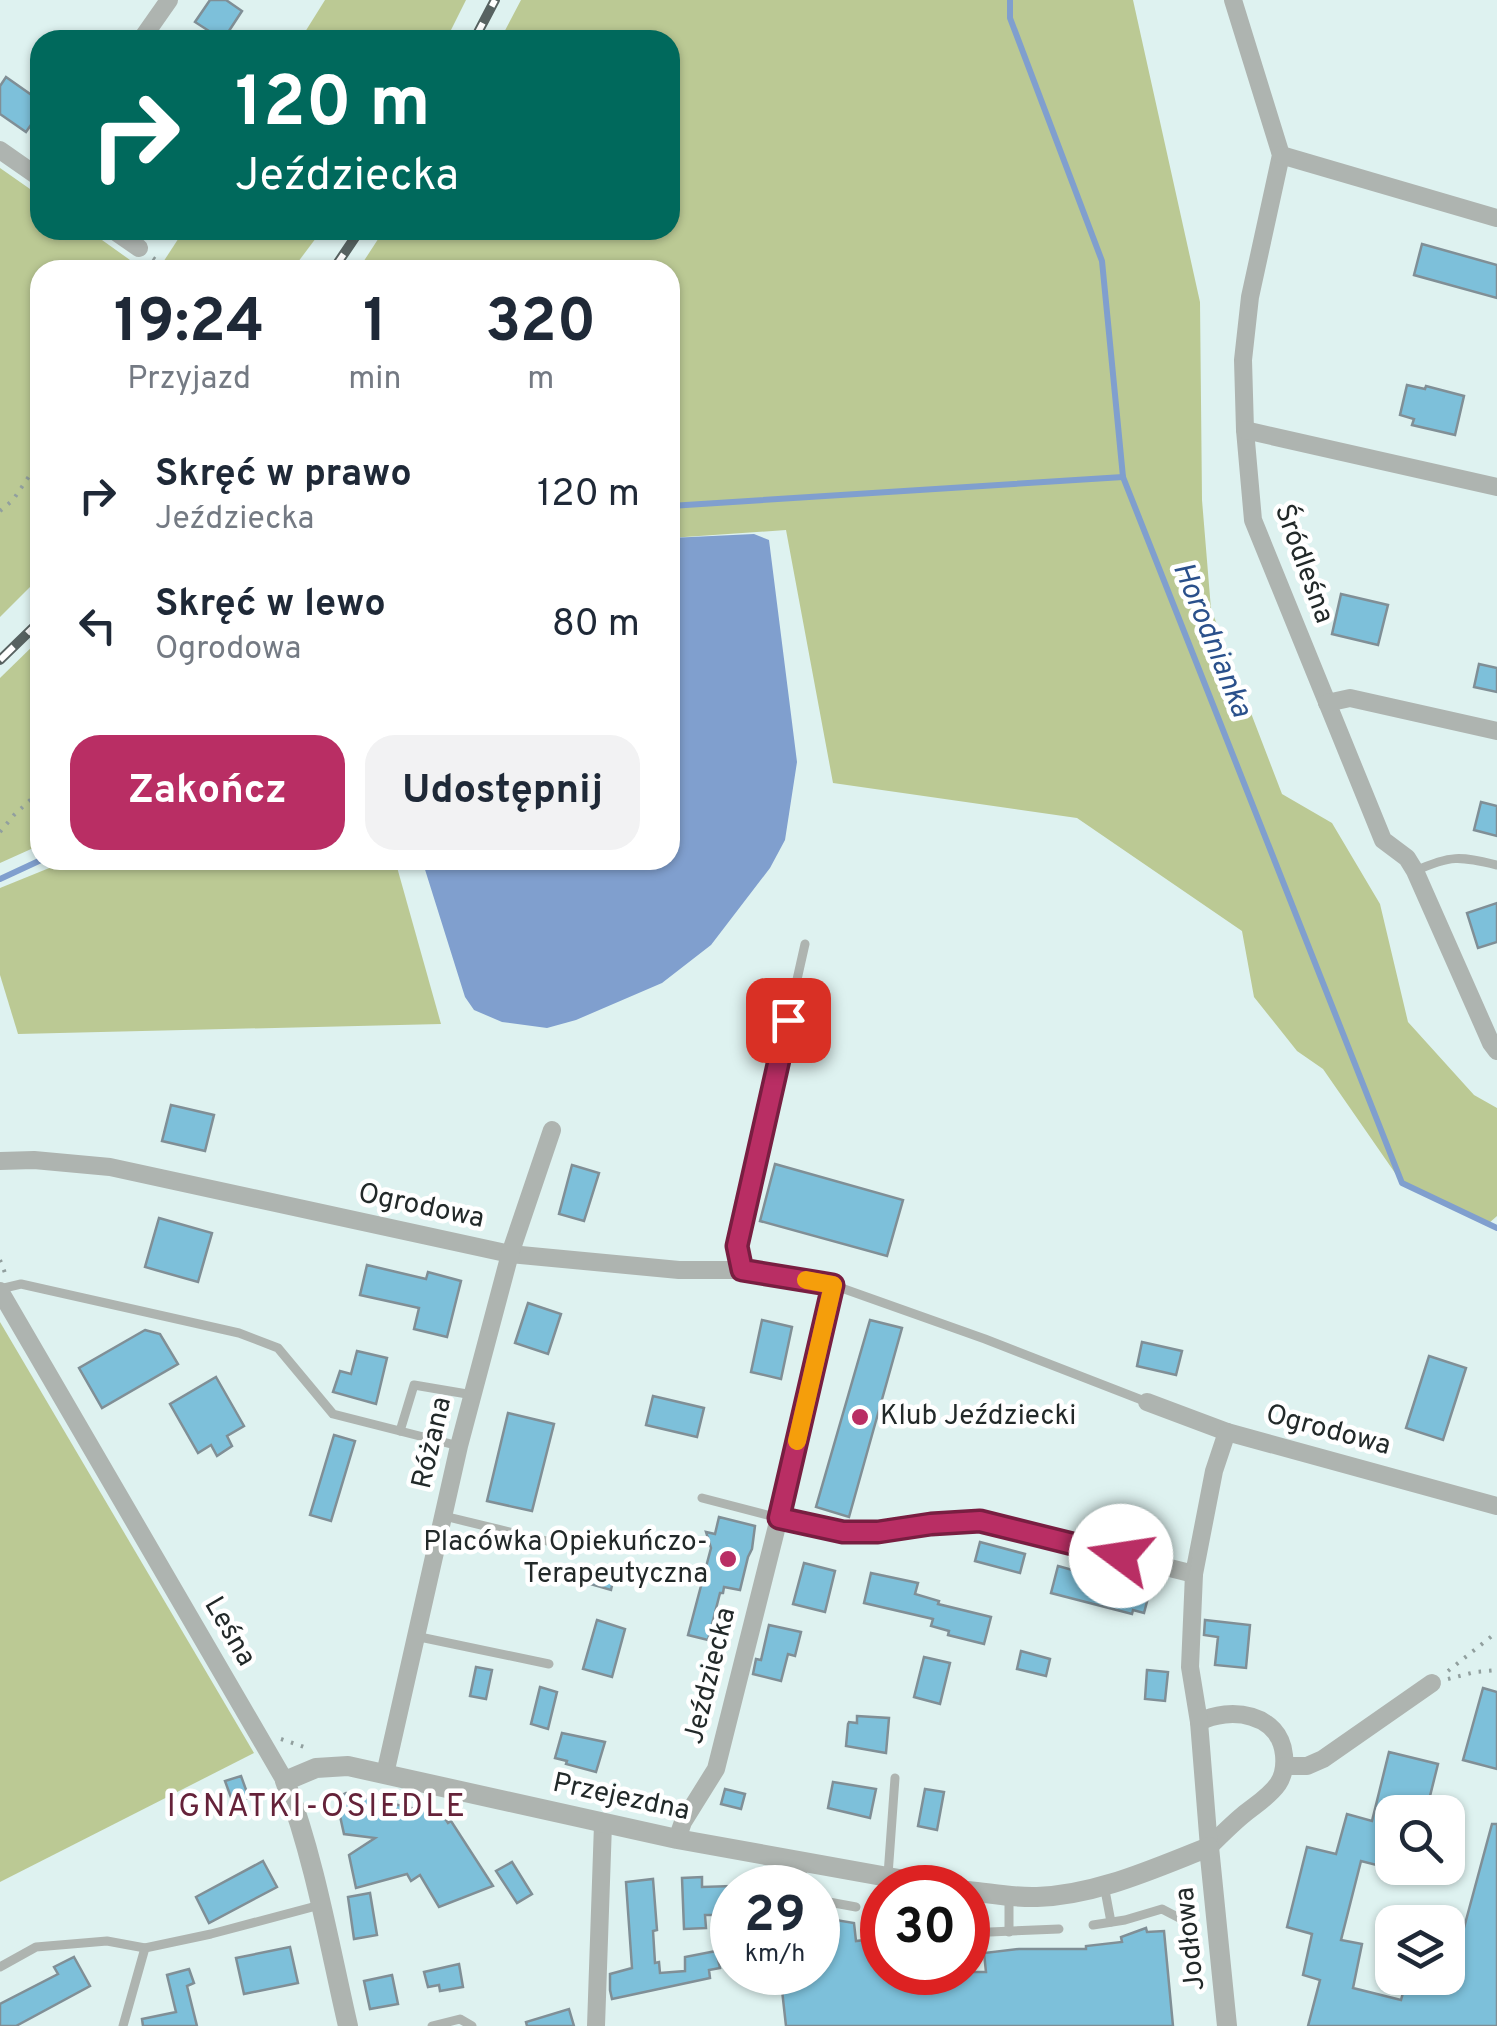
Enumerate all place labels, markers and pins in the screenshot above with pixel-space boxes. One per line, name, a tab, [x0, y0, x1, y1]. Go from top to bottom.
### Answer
pin	[746, 978, 831, 1063]
place label: Klub Jeździecki	[880, 1399, 1076, 1435]
marker: Klub Jeździecki	[849, 1406, 871, 1428]
place label: Placówka Opiekuńczo- Terapeutyczna	[423, 1525, 708, 1593]
marker: Placówka Opiekuńczo- Terapeutyczna	[717, 1548, 739, 1570]

